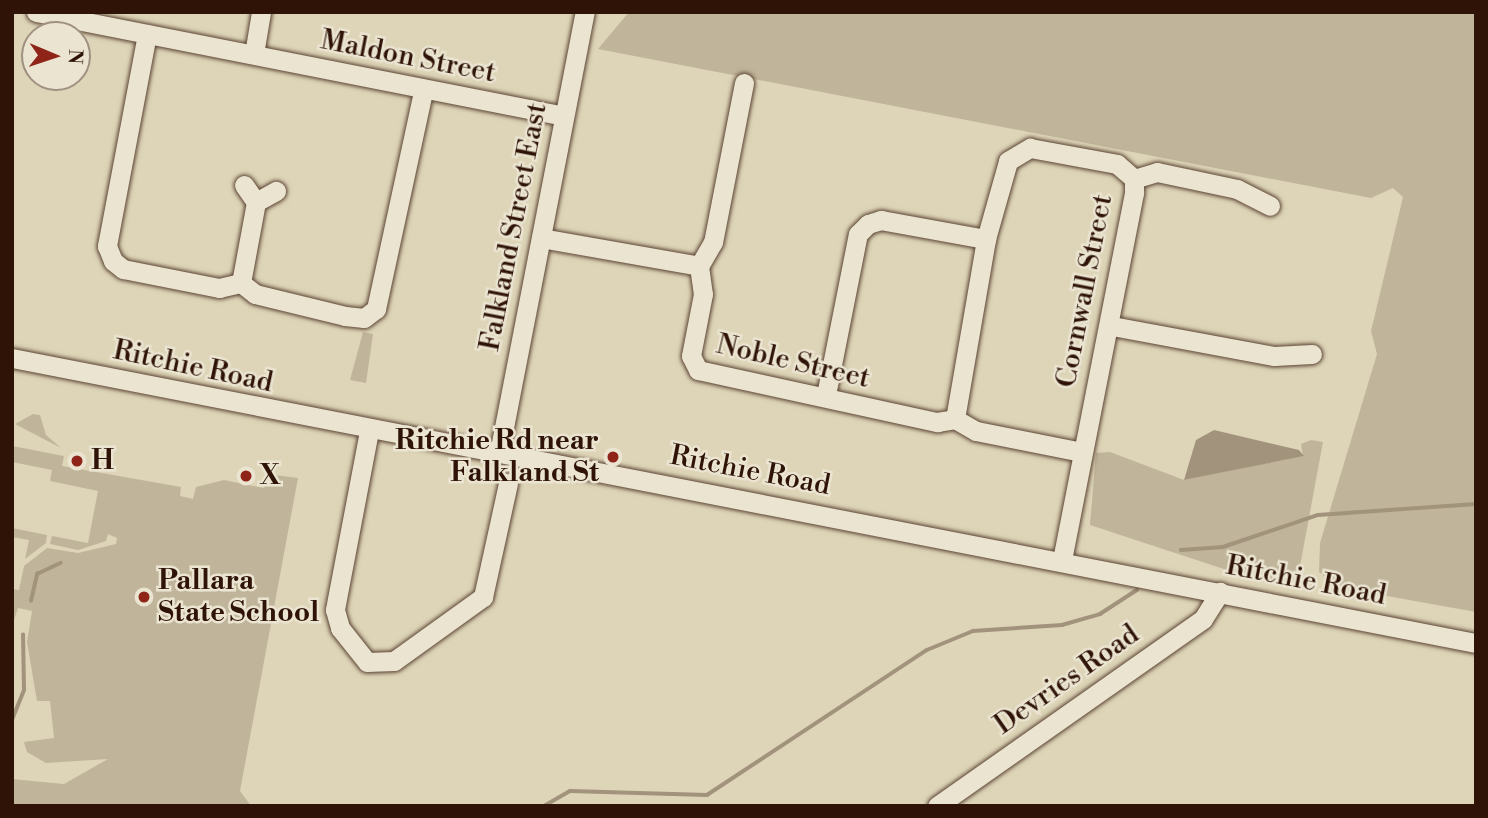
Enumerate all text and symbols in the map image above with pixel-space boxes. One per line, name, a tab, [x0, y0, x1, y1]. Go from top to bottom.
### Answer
north arrow	[21, 21, 91, 91]
street label: Maldon Street	[318, 24, 498, 90]
text: N	[63, 49, 87, 65]
street label: Falkland Street East	[473, 100, 555, 354]
street label: Cornwall Street	[1050, 191, 1120, 391]
street label: Noble Street	[713, 328, 873, 396]
street label: Ritchie Road	[110, 334, 276, 400]
place label: Ritchie Rd near Falkland St	[395, 424, 599, 490]
street label: Ritchie Road	[667, 439, 833, 503]
place label: H	[91, 444, 114, 478]
marker: Ritchie Rd near Falkland St	[605, 449, 621, 465]
marker: H	[69, 453, 85, 469]
place label: X	[260, 459, 280, 493]
marker: X	[238, 468, 254, 484]
street label: Ritchie Road	[1223, 549, 1389, 613]
place label: Pallara State School	[158, 564, 319, 630]
marker: Pallara State School	[136, 589, 152, 605]
street label: Devries Road	[988, 618, 1146, 742]

